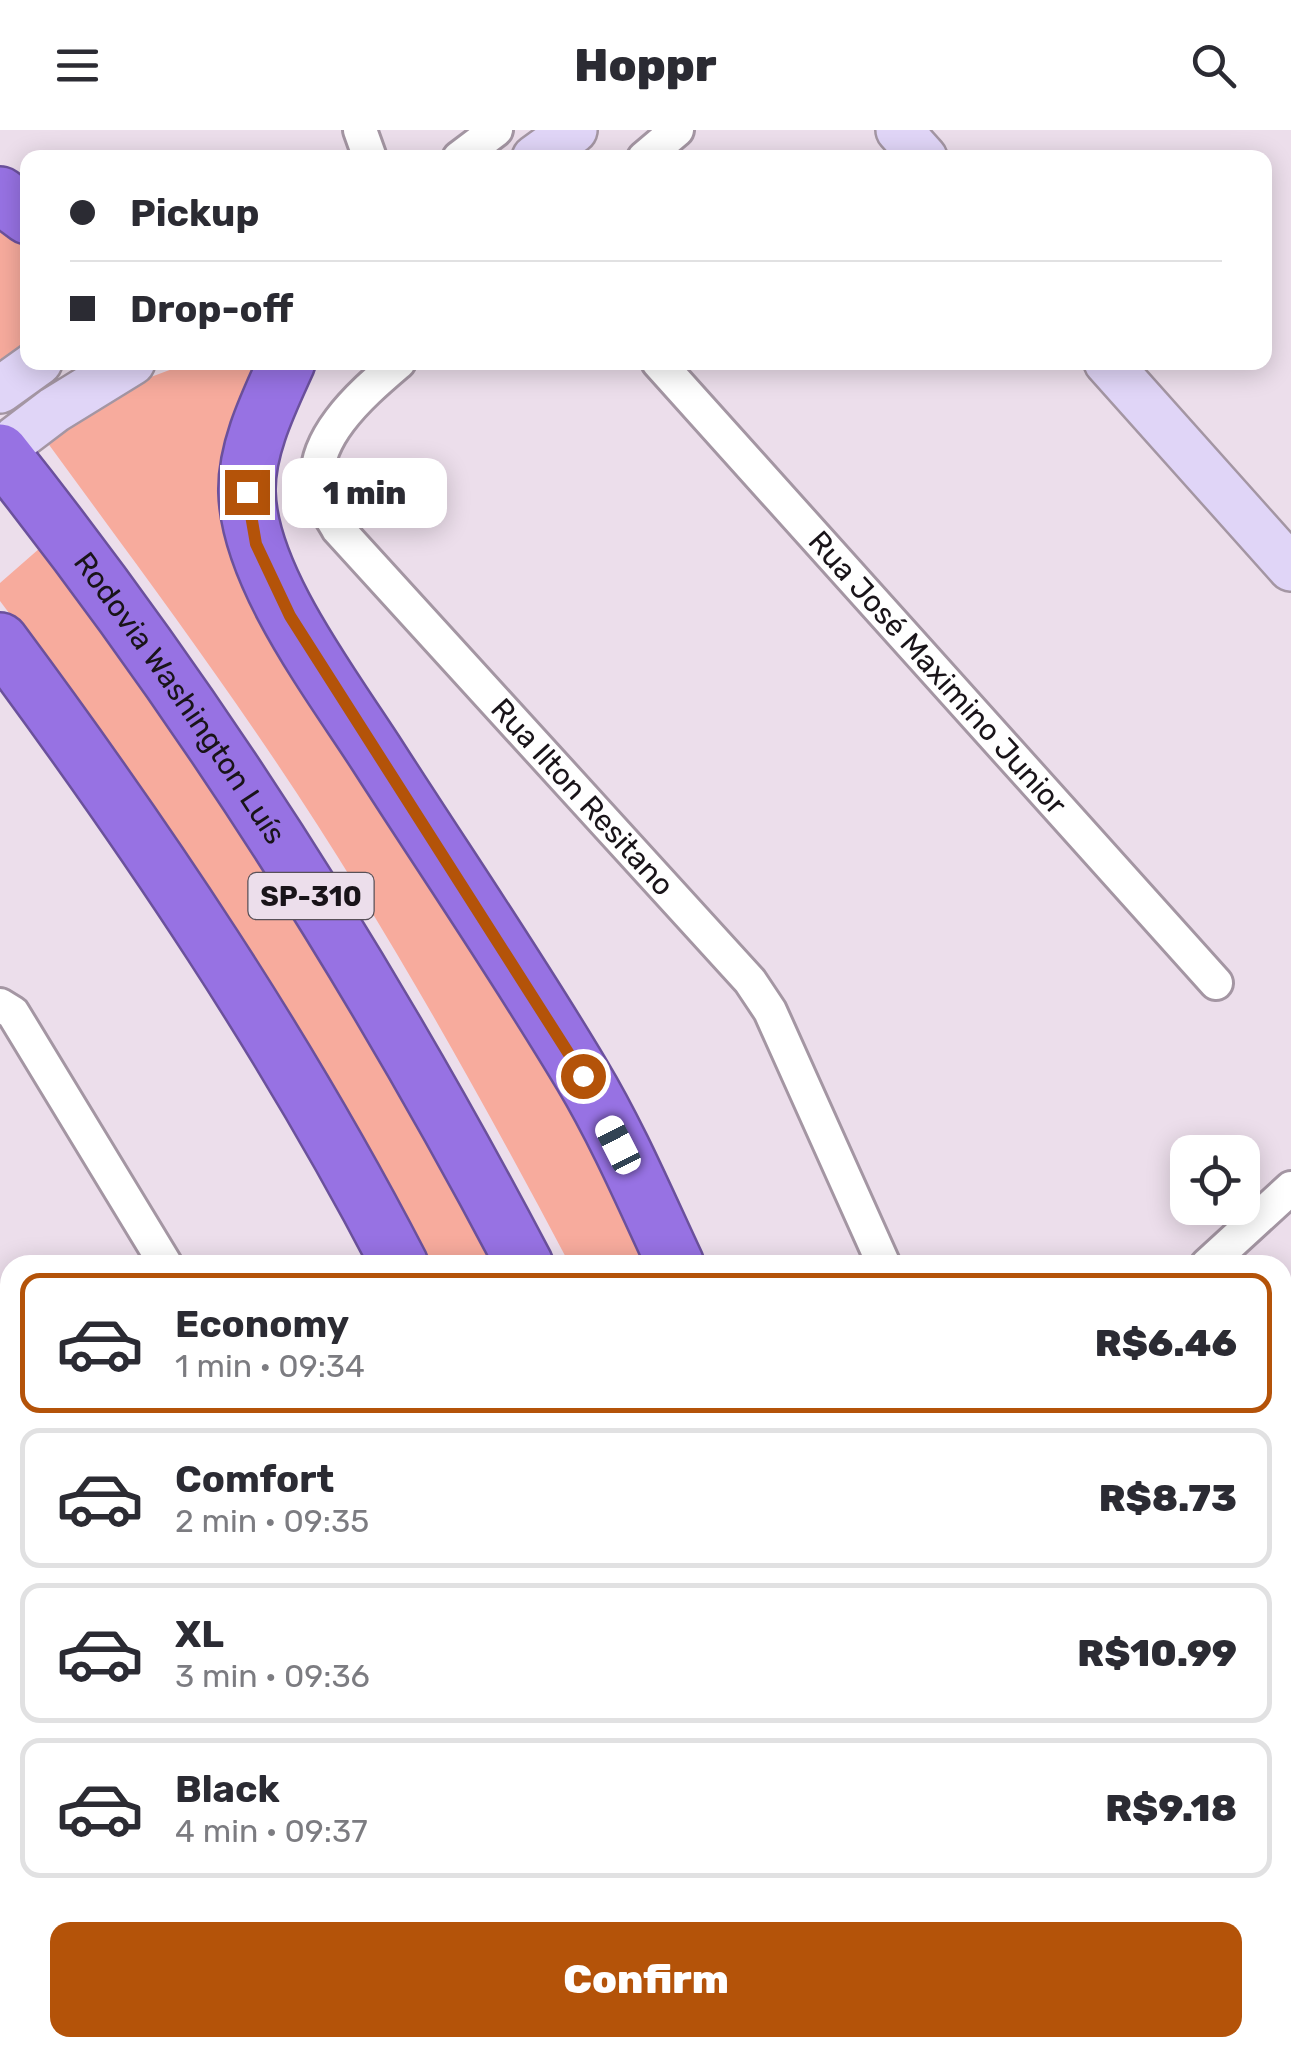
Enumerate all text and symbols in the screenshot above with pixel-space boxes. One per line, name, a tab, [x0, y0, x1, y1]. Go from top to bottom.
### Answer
icon: menu	[50, 38, 105, 93]
icon: search	[1186, 38, 1241, 93]
text: Hoppr	[574, 39, 717, 92]
text: Pickup	[130, 190, 259, 236]
text: Drop-off	[130, 286, 293, 332]
callout: 1 min	[282, 457, 447, 527]
route end	[225, 470, 270, 515]
text: 1 min	[323, 474, 406, 512]
street label: Rua José Maximino Junior	[801, 524, 1074, 823]
street label: Rodovia Washington Luís	[66, 545, 293, 851]
street label: Rua Ilton Resitano	[483, 691, 681, 903]
road number: SP-310	[248, 873, 374, 919]
route start	[561, 1054, 606, 1099]
car	[591, 1111, 645, 1179]
map controls	[1170, 1135, 1260, 1225]
button: locate	[1170, 1135, 1260, 1225]
icon: car	[55, 1298, 145, 1388]
text: Economy	[175, 1301, 349, 1347]
text: R$6.46	[1095, 1320, 1237, 1366]
text: 1 min · 09:34	[175, 1347, 365, 1385]
icon: car	[55, 1453, 145, 1543]
text: Comfort	[175, 1456, 334, 1502]
text: R$8.73	[1099, 1475, 1237, 1521]
text: 2 min · 09:35	[175, 1502, 369, 1540]
icon: car	[55, 1608, 145, 1698]
text: XL	[175, 1611, 224, 1657]
text: R$10.99	[1077, 1630, 1237, 1676]
text: 3 min · 09:36	[175, 1657, 370, 1695]
icon: car	[55, 1763, 145, 1853]
text: Black	[175, 1766, 280, 1812]
text: R$9.18	[1105, 1785, 1237, 1831]
text: 4 min · 09:37	[175, 1812, 368, 1850]
button: Confirm	[50, 1922, 1242, 2037]

